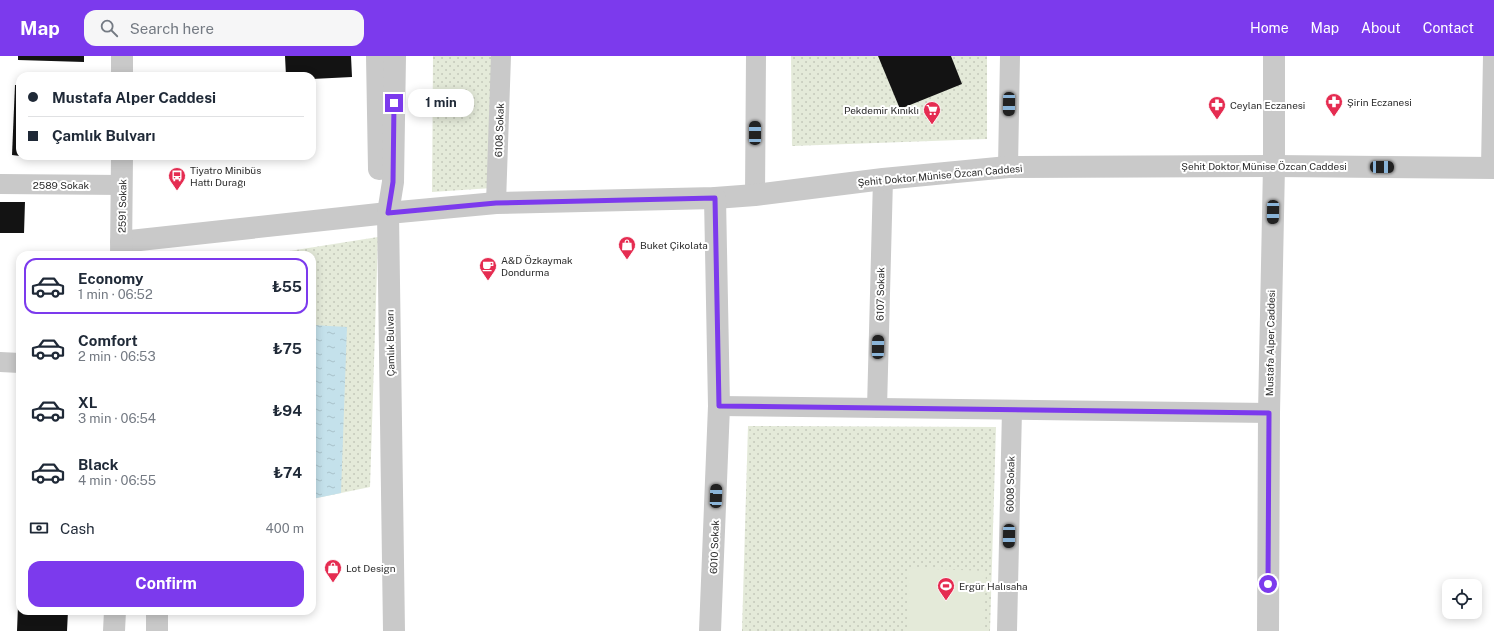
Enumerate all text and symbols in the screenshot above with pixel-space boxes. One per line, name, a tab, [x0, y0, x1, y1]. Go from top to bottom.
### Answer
search box	[84, 10, 364, 46]
text: Map	[20, 17, 60, 39]
icon: search	[98, 17, 120, 39]
text: Search here	[130, 20, 214, 37]
text: Home	[1250, 20, 1289, 36]
text: Map	[1311, 20, 1339, 36]
text: About	[1361, 20, 1401, 36]
text: Contact	[1423, 20, 1474, 36]
text: Mustafa Alper Caddesi	[52, 89, 216, 106]
callout: 1 min	[408, 89, 474, 117]
car	[1003, 92, 1015, 116]
pharmacy icon: Şirin Eczanesi	[1324, 92, 1344, 117]
route end	[385, 94, 403, 112]
text: 1 min	[425, 95, 457, 110]
pharmacy icon: Ceylan Eczanesi	[1207, 95, 1227, 120]
place label: Şirin Eczanesi	[1347, 96, 1412, 108]
place label: Ceylan Eczanesi	[1230, 99, 1305, 111]
supermarket icon: Pekdemir Kınıklı	[922, 100, 942, 125]
street label: 6108 Sokak	[492, 102, 506, 157]
place label: Pekdemir Kınıklı	[844, 104, 919, 116]
car	[749, 121, 761, 145]
text: Çamlık Bulvarı	[52, 127, 155, 144]
street label: Şehit Doktor Münise Özcan Caddesi	[1181, 160, 1347, 172]
car	[1370, 161, 1394, 173]
street label: Şehit Doktor Münise Özcan Caddesi	[857, 162, 1023, 188]
place label: Tiyatro Minibüs Hattı Durağı	[190, 164, 261, 188]
bus stop icon: Tiyatro Minibüs Hattı Durağı	[167, 166, 187, 191]
street label: 2591 Sokak	[116, 178, 128, 233]
street label: 2589 Sokak	[33, 179, 90, 191]
car	[1267, 200, 1279, 224]
shop icon: Buket Çikolata	[617, 235, 637, 260]
place label: Buket Çikolata	[640, 239, 708, 251]
place label: A&D Özkaymak Dondurma	[501, 254, 573, 278]
cafe icon: A&D Özkaymak Dondurma	[478, 256, 498, 281]
street label: 6107 Sokak	[874, 267, 886, 321]
icon: car	[30, 268, 66, 304]
text: Economy	[78, 270, 143, 287]
text: ₺55	[272, 278, 302, 295]
text: 1 min · 06:52	[78, 287, 153, 302]
street label: Mustafa Alper Caddesi	[1263, 290, 1277, 396]
street label: Çamlık Bulvarı	[383, 310, 397, 376]
icon: car	[30, 330, 66, 366]
text: Comfort	[78, 332, 138, 349]
car	[872, 335, 884, 359]
text: ₺75	[273, 340, 302, 357]
text: 2 min · 06:53	[78, 349, 156, 364]
icon: car	[30, 392, 66, 428]
text: XL	[78, 394, 97, 411]
text: ₺94	[272, 402, 302, 419]
text: 3 min · 06:54	[78, 411, 156, 426]
icon: car	[30, 454, 66, 490]
street label: 6008 Sokak	[1004, 455, 1016, 512]
text: Black	[78, 456, 118, 473]
text: ₺74	[273, 464, 302, 481]
text: 4 min · 06:55	[78, 473, 156, 488]
car	[710, 484, 722, 508]
icon: cash	[28, 517, 50, 539]
street label: 6010 Sokak	[707, 519, 721, 574]
text: Cash	[60, 520, 95, 537]
text: 400 m	[266, 521, 304, 536]
car	[1003, 524, 1015, 548]
shop icon: Lot Design	[323, 558, 343, 583]
button: Confirm	[28, 561, 304, 607]
place label: Lot Design	[346, 562, 396, 574]
route start	[1259, 575, 1277, 593]
sports icon: Ergür Halısaha	[936, 576, 956, 601]
map controls	[1442, 579, 1482, 619]
button: locate	[1442, 579, 1482, 619]
place label: Ergür Halısaha	[959, 580, 1028, 592]

